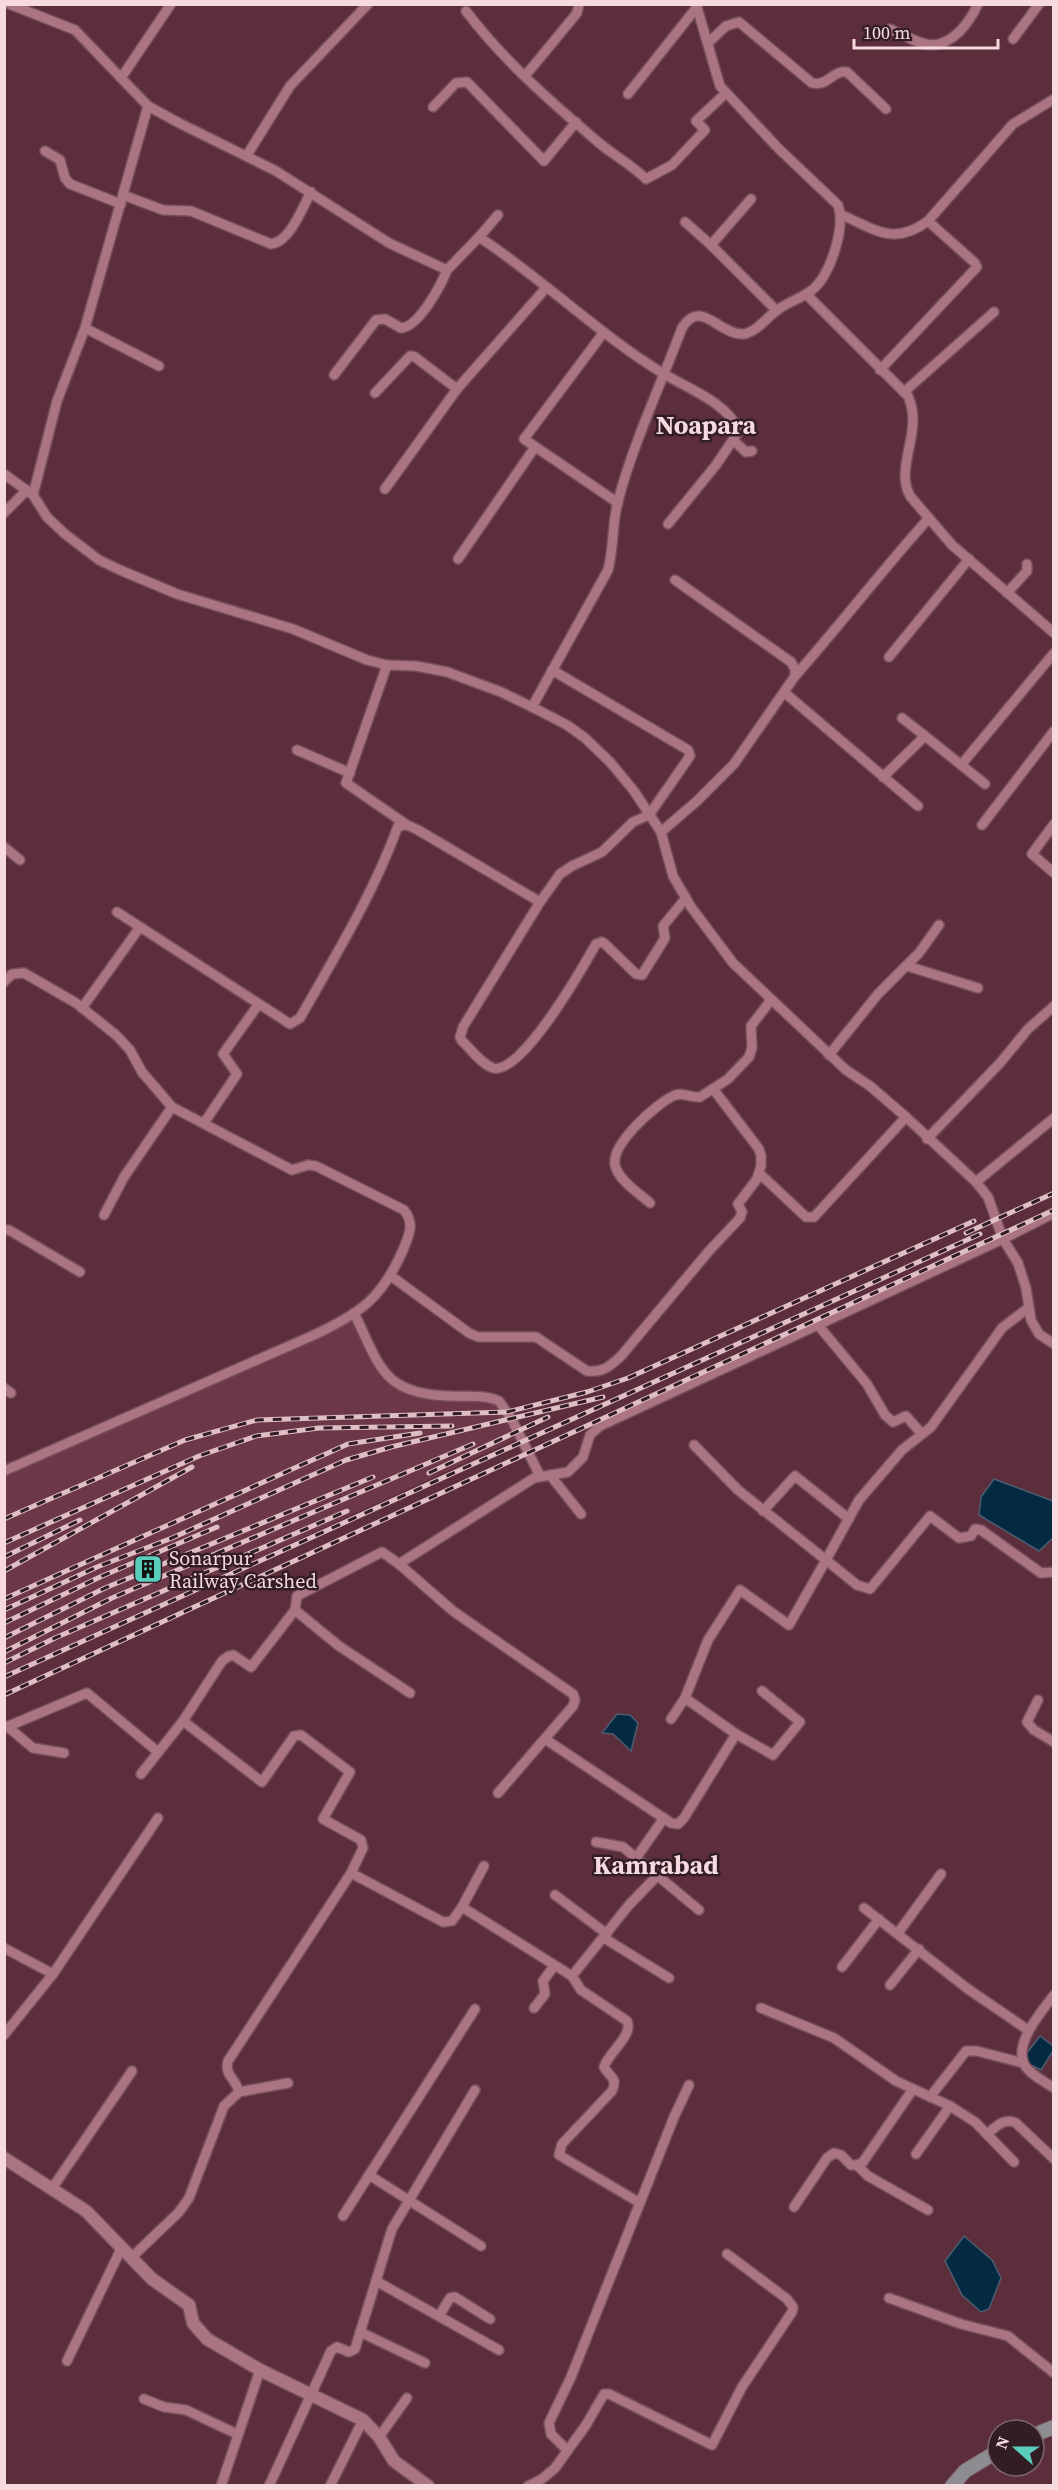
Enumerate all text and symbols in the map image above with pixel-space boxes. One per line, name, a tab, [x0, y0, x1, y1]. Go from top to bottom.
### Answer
scale bar	[854, 12, 998, 50]
text: 100 m	[863, 20, 910, 45]
district label: Noapara	[656, 407, 756, 443]
place label: Sonarpur Railway Carshed	[169, 1544, 317, 1595]
building icon: Sonarpur Railway Carshed	[132, 1553, 164, 1585]
district label: Kamrabad	[593, 1847, 719, 1883]
north arrow	[986, 2418, 1046, 2478]
text: N	[990, 2433, 1014, 2452]

